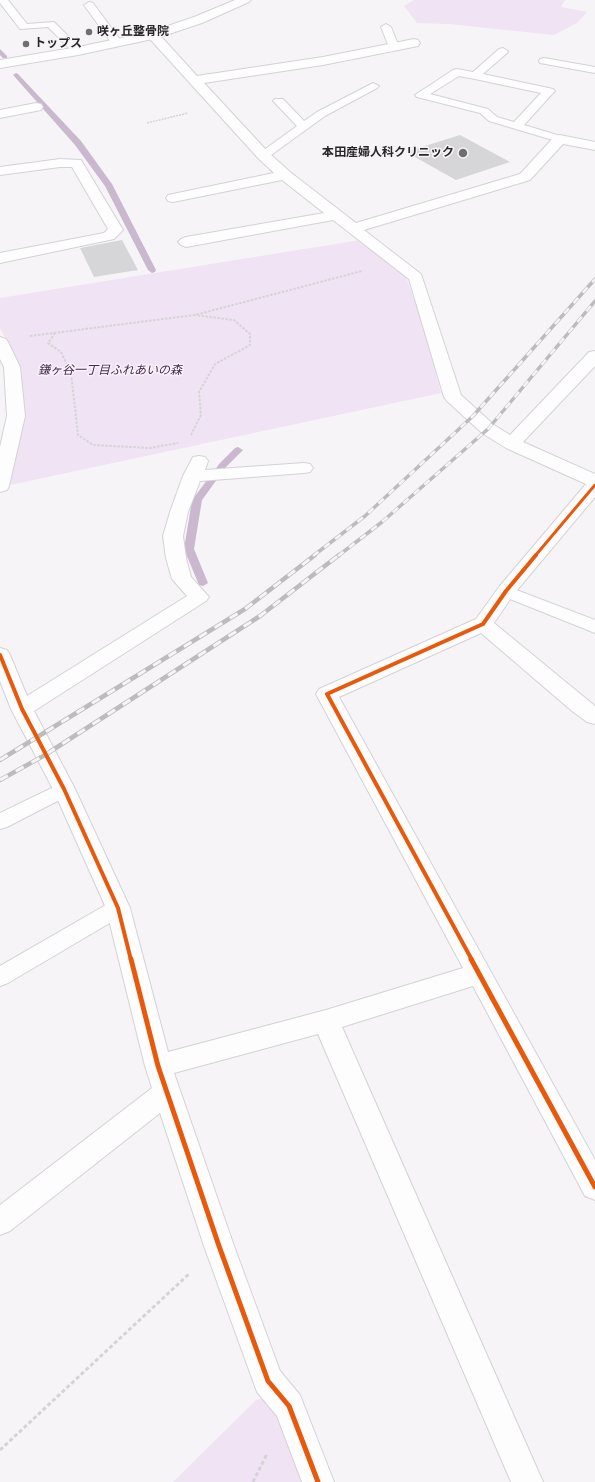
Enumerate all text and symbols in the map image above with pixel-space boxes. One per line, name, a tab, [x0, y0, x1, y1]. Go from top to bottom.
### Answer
place label: 咲ヶ丘整骨院	[97, 25, 169, 39]
marker: 咲ヶ丘整骨院	[84, 27, 94, 37]
place label: トップス	[34, 37, 82, 51]
marker: トップス	[21, 39, 31, 49]
place label: 本田産婦人科クリニック	[322, 146, 454, 160]
marker: 本田産婦人科クリニック	[457, 147, 469, 159]
park label: 鎌ヶ谷一丁目ふれあいの森	[38, 364, 182, 378]

